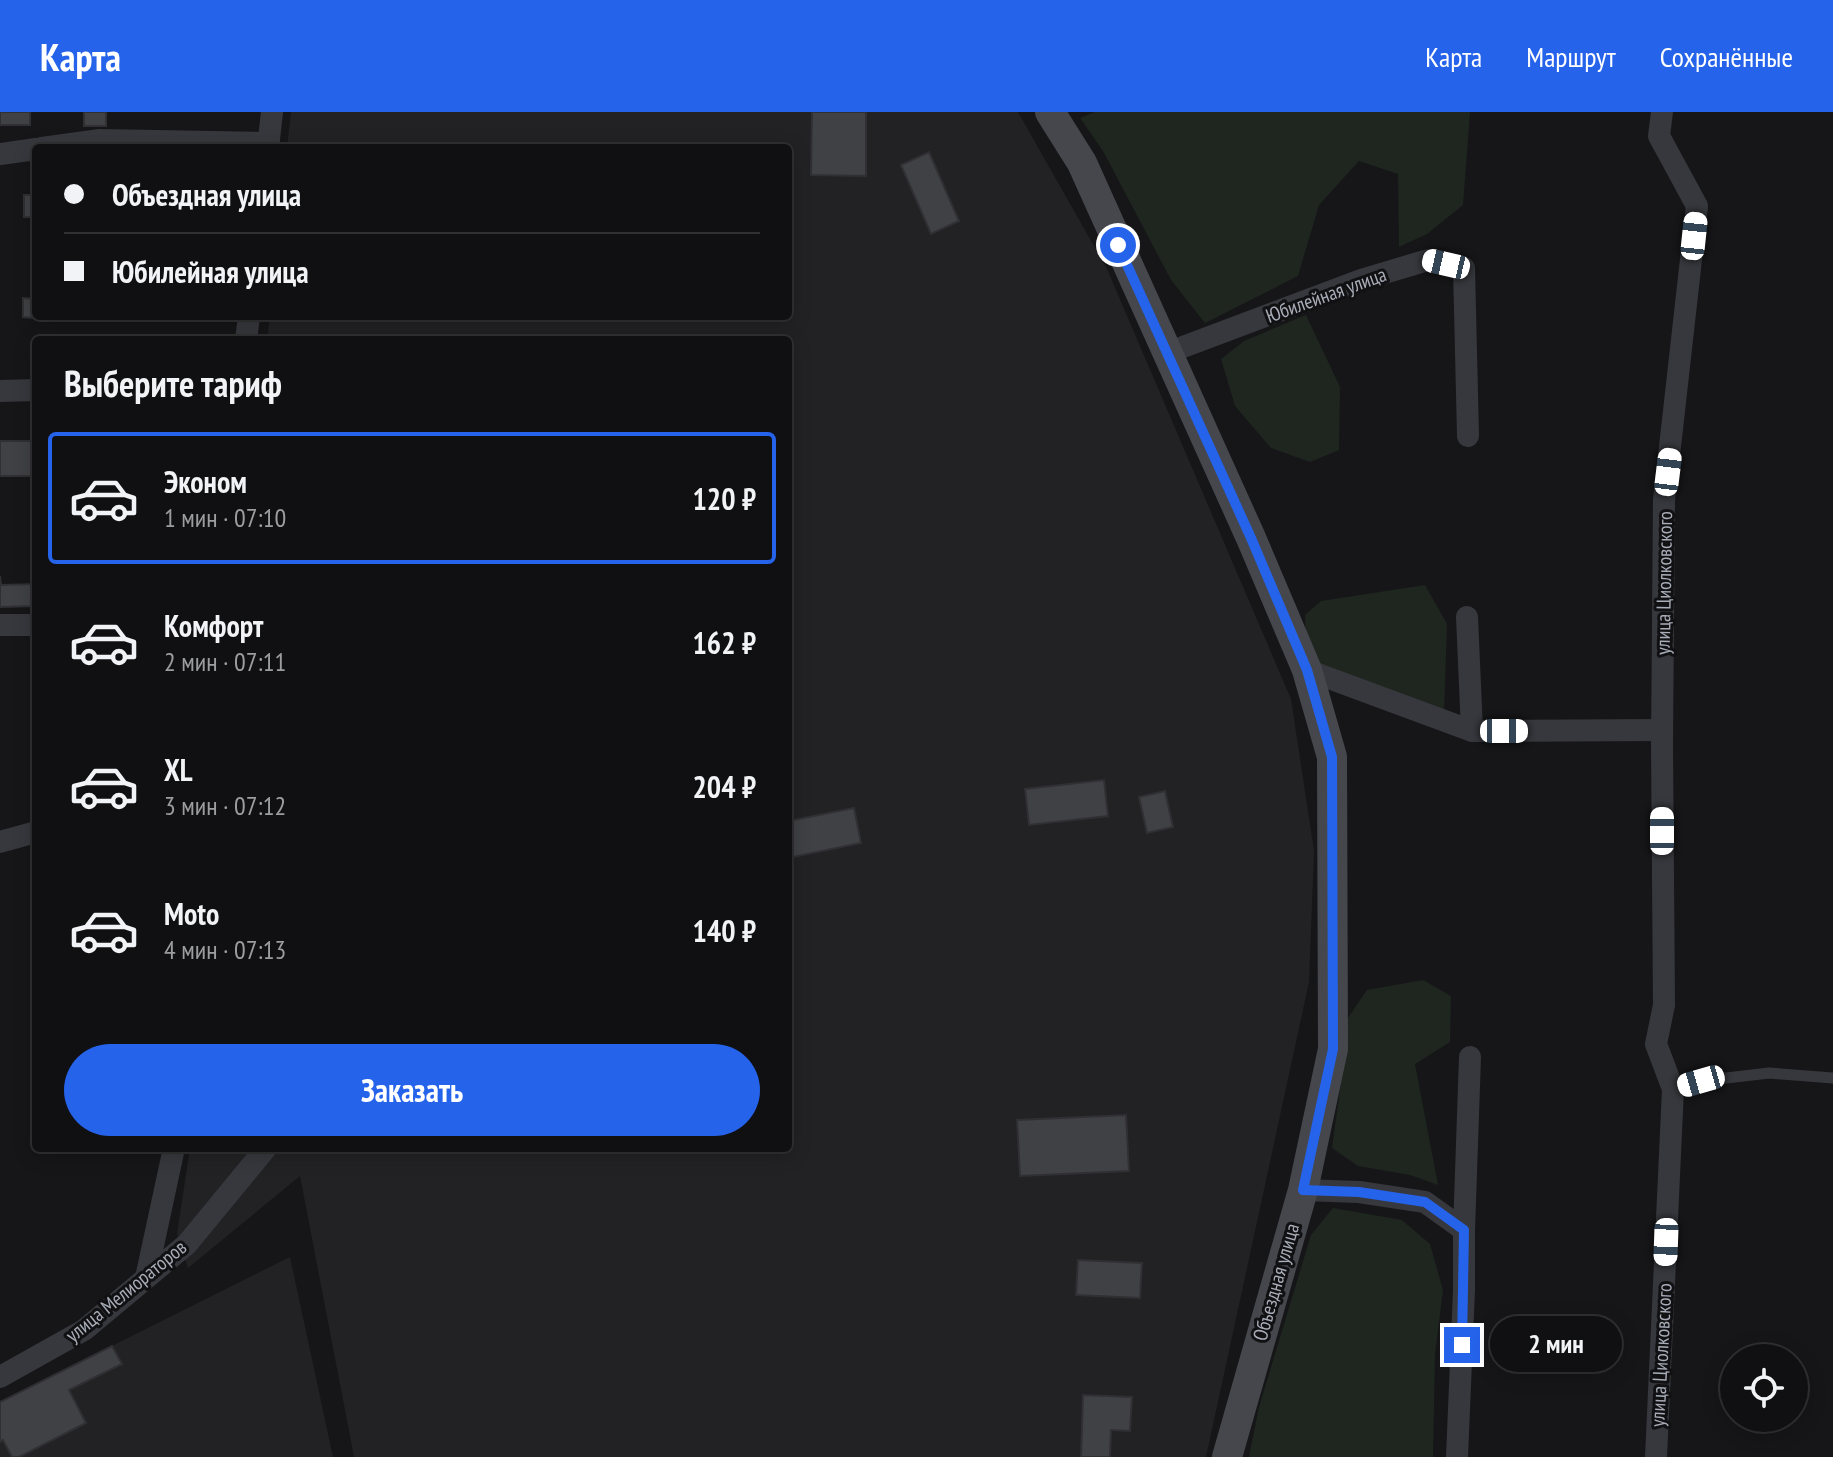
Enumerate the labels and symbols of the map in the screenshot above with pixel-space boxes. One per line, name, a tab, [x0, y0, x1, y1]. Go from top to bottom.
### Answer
car	[1680, 211, 1708, 261]
route start	[1100, 227, 1136, 263]
car	[1420, 247, 1472, 281]
street label: Юбилейная улица	[1262, 261, 1390, 329]
car	[1653, 447, 1683, 497]
street label: улица Циолковского	[1650, 511, 1678, 655]
car	[1480, 719, 1528, 743]
car	[1650, 807, 1674, 855]
car	[1675, 1063, 1727, 1099]
car	[1653, 1218, 1679, 1266]
street label: Объездная улица	[1247, 1220, 1305, 1344]
street label: улица Мелиораторов	[60, 1234, 192, 1348]
street label: улица Циолковского	[1644, 1283, 1678, 1427]
callout: 2 мин	[1490, 1317, 1622, 1373]
route end	[1444, 1327, 1480, 1363]

